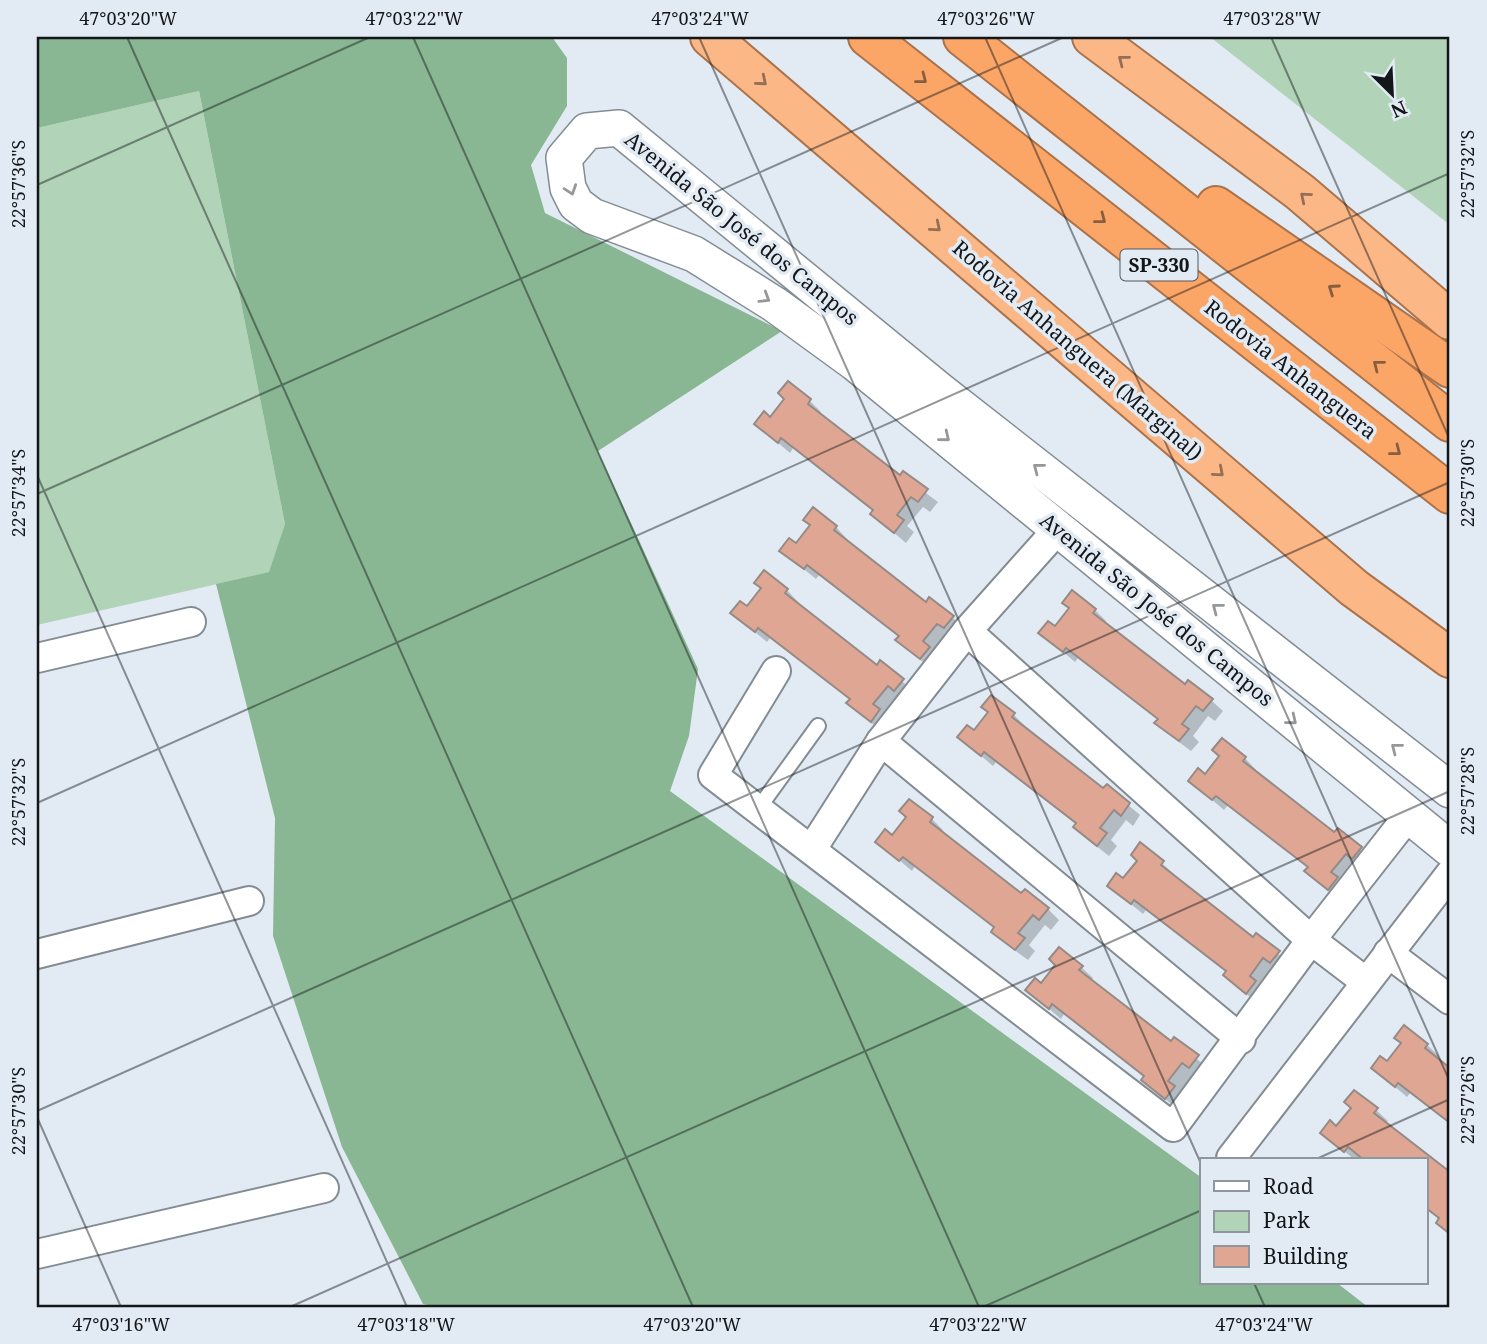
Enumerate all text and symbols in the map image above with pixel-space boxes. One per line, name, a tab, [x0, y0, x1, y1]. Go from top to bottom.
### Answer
text: 47°03'20"W	[79, 6, 177, 30]
text: 47°03'22"W	[365, 6, 463, 30]
text: 47°03'24"W	[651, 6, 749, 30]
text: 47°03'26"W	[937, 6, 1035, 30]
text: 47°03'28"W	[1223, 6, 1321, 30]
one-way arrow	[1118, 56, 1131, 69]
north arrow	[1358, 60, 1428, 130]
one-way arrow	[915, 70, 927, 83]
one-way arrow	[754, 73, 767, 85]
text: N	[1387, 95, 1411, 124]
street label: Avenida São José dos Campos	[619, 125, 865, 331]
text: 22°57'32"S	[1455, 130, 1479, 218]
text: 22°57'36"S	[6, 140, 30, 228]
one-way arrow	[563, 184, 577, 196]
one-way arrow	[1301, 192, 1313, 205]
one-way arrow	[1093, 211, 1106, 224]
one-way arrow	[928, 219, 941, 232]
street label: Rodovia Anhanguera (Marginal)	[947, 234, 1209, 466]
road number: SP-330	[1120, 249, 1198, 280]
one-way arrow	[1328, 285, 1341, 297]
one-way arrow	[757, 289, 770, 302]
street label: Rodovia Anhanguera	[1199, 293, 1383, 445]
one-way arrow	[1373, 360, 1385, 373]
one-way arrow	[938, 428, 950, 441]
text: 22°57'30"S	[1455, 439, 1479, 527]
one-way arrow	[1388, 442, 1400, 455]
text: 22°57'34"S	[6, 449, 30, 537]
one-way arrow	[1034, 463, 1046, 476]
one-way arrow	[1211, 464, 1224, 476]
street label: Avenida São José dos Campos	[1034, 506, 1280, 712]
one-way arrow	[1213, 604, 1225, 617]
one-way arrow	[1284, 712, 1297, 724]
one-way arrow	[1392, 744, 1404, 757]
text: 22°57'28"S	[1455, 747, 1479, 835]
text: 22°57'32"S	[6, 758, 30, 846]
text: 22°57'26"S	[1455, 1056, 1479, 1144]
text: 22°57'30"S	[6, 1067, 30, 1155]
legend	[1200, 1158, 1428, 1284]
text: Road	[1263, 1172, 1314, 1200]
text: Park	[1263, 1206, 1310, 1234]
text: Building	[1263, 1242, 1348, 1270]
text: 47°03'16"W	[72, 1312, 170, 1336]
text: 47°03'18"W	[357, 1312, 455, 1336]
text: 47°03'20"W	[643, 1312, 741, 1336]
text: 47°03'22"W	[929, 1312, 1027, 1336]
text: 47°03'24"W	[1215, 1312, 1313, 1336]

